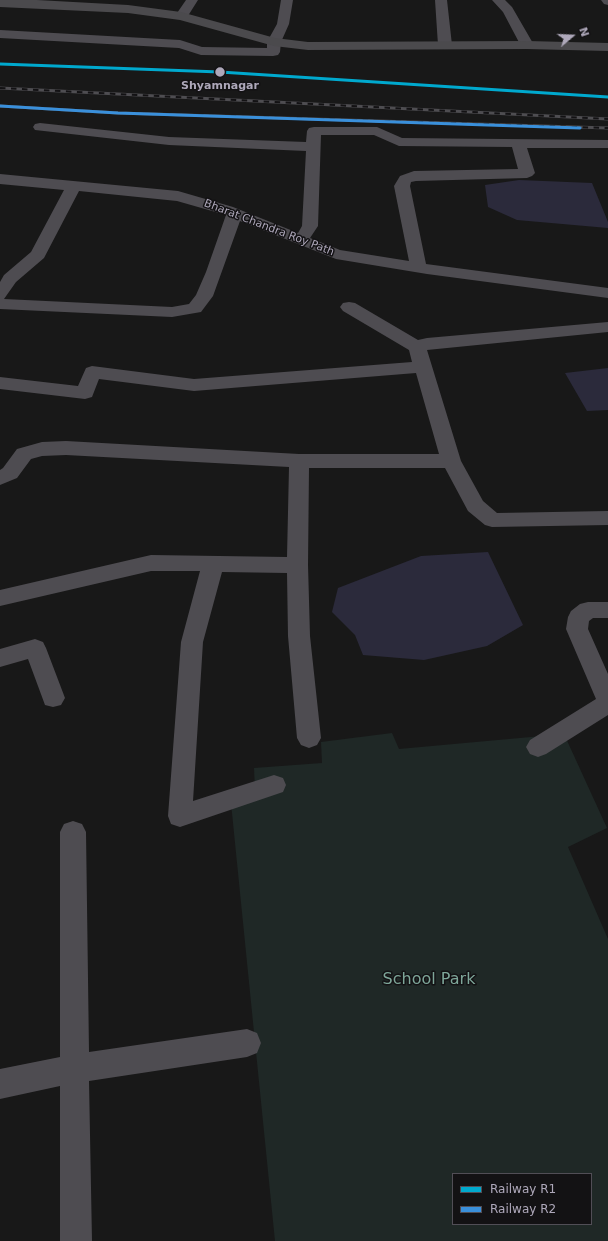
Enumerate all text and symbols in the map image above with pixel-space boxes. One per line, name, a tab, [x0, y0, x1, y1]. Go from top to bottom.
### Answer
north arrow	[552, 16, 592, 56]
text: N	[576, 25, 591, 38]
marker: Shyamnagar	[213, 65, 227, 79]
place label: Shyamnagar	[181, 79, 259, 93]
street label: Bharat Chandra Roy Path	[202, 197, 336, 259]
park label: School Park	[383, 970, 475, 990]
legend	[452, 1173, 592, 1225]
text: Railway R1	[490, 1182, 556, 1196]
text: Railway R2	[490, 1202, 556, 1216]

